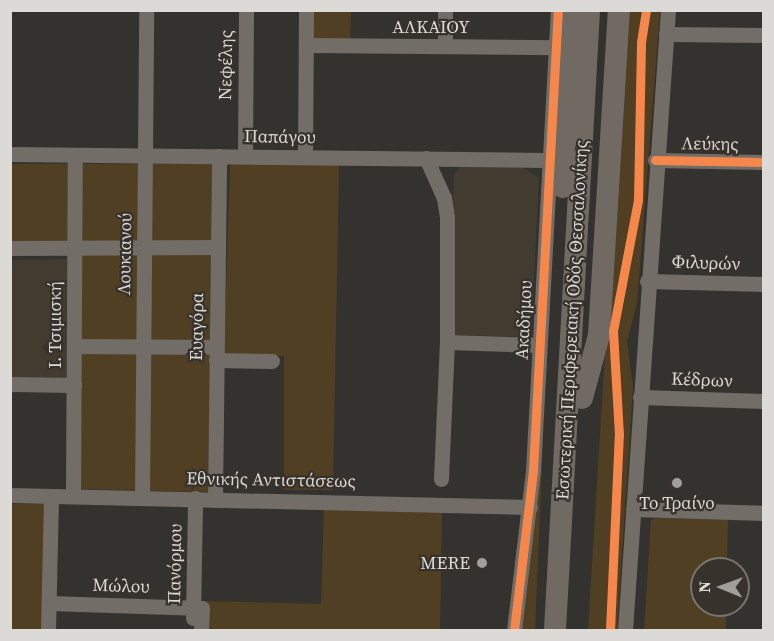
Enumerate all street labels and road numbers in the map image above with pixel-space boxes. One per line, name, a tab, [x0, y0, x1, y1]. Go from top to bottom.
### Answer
street label: ΑΛΚΑΙΟΥ	[392, 16, 470, 38]
street label: Νεφέλης	[215, 30, 237, 100]
street label: Παπάγου	[244, 126, 316, 148]
street label: Λεύκης	[681, 133, 739, 155]
street label: Εσωτερική Περιφερειακή Οδός Θεσσαλονίκης	[552, 139, 592, 501]
street label: Λουκιανού	[113, 213, 137, 295]
street label: Φιλυρών	[671, 251, 741, 275]
street label: Ακαδήμου	[511, 280, 537, 360]
street label: Ι. Τσιμισκή	[44, 281, 66, 369]
street label: Ευαγόρα	[186, 293, 208, 361]
street label: Κέδρων	[671, 368, 733, 392]
street label: Εθνικής Αντιστάσεως	[186, 468, 356, 492]
street label: Πανόρμου	[164, 524, 186, 604]
street label: Μώλου	[92, 574, 150, 598]

